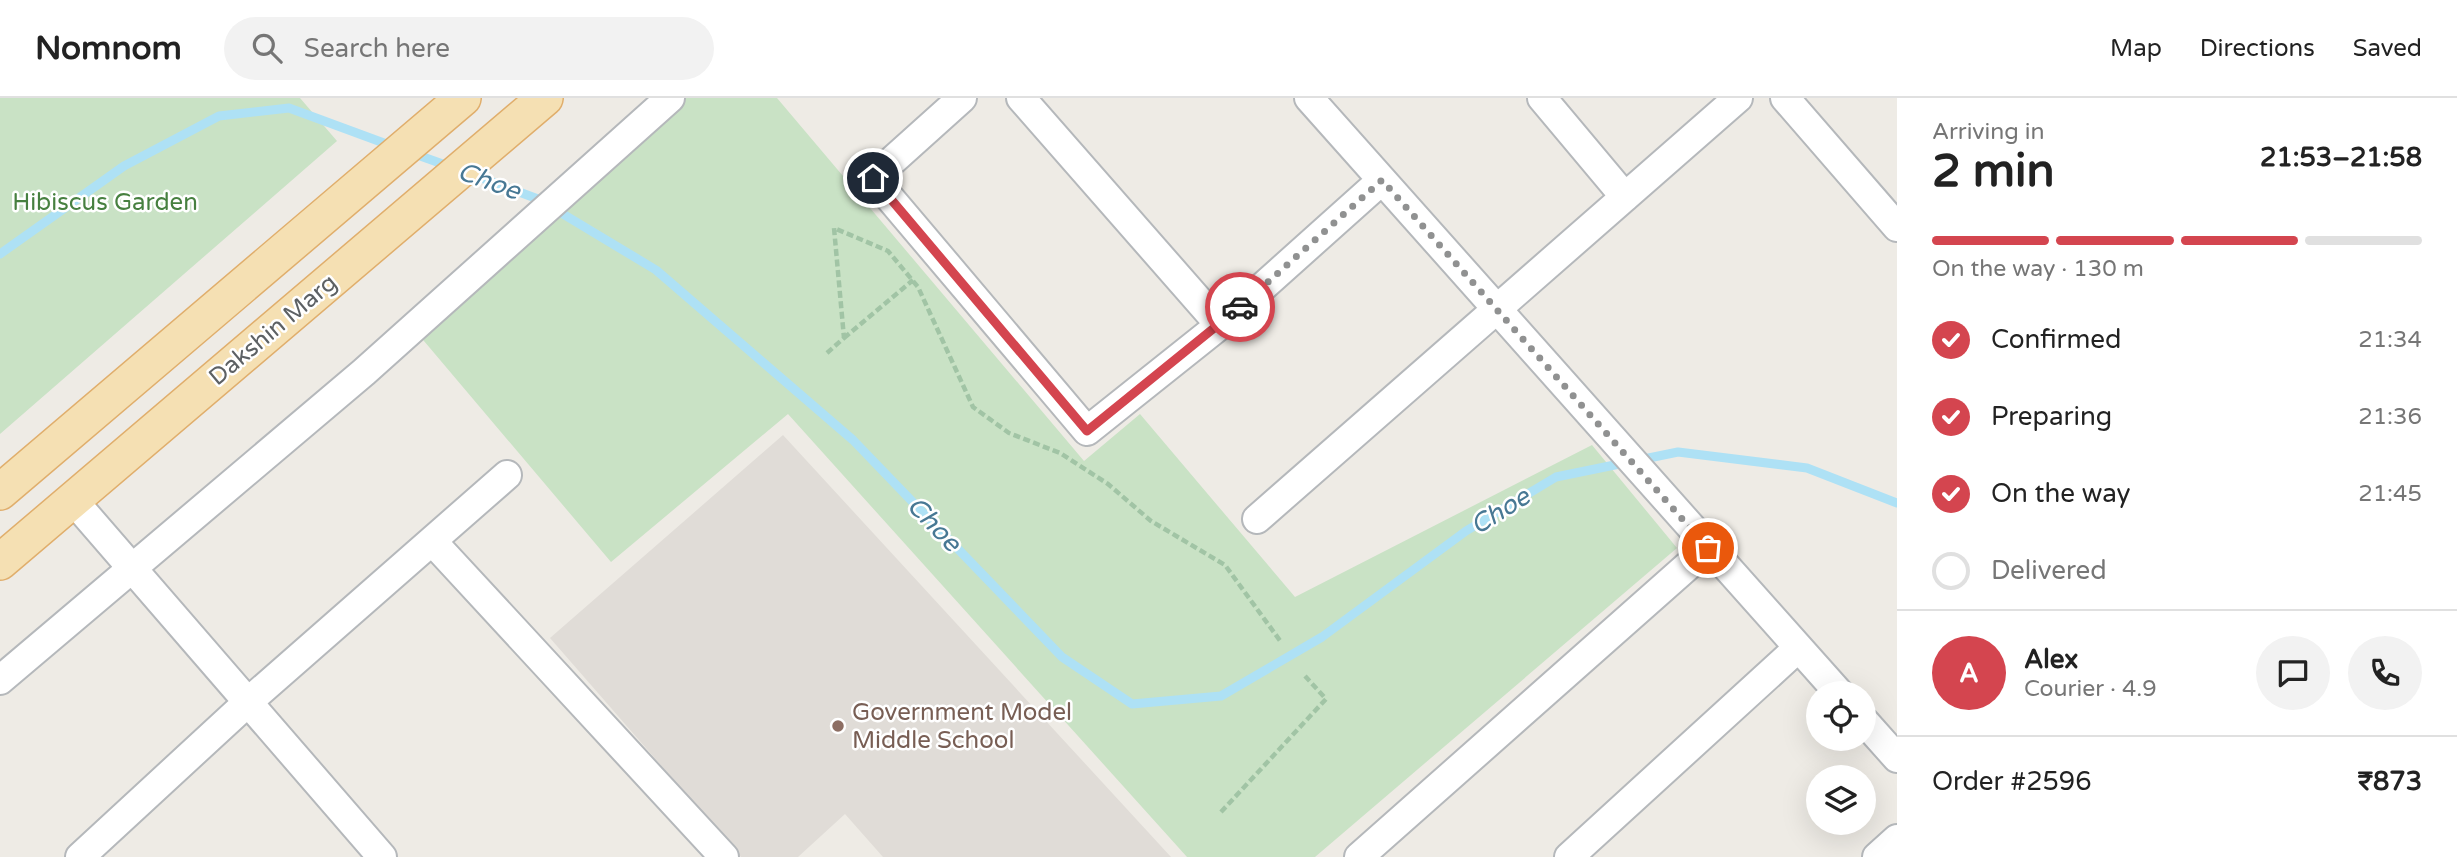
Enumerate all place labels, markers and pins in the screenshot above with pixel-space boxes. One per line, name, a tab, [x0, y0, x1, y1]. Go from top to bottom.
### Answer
pin	[843, 148, 903, 208]
pin	[1678, 518, 1738, 578]
place label: Government Model Middle School	[852, 698, 1072, 755]
marker: Government Model Middle School	[830, 718, 846, 734]

